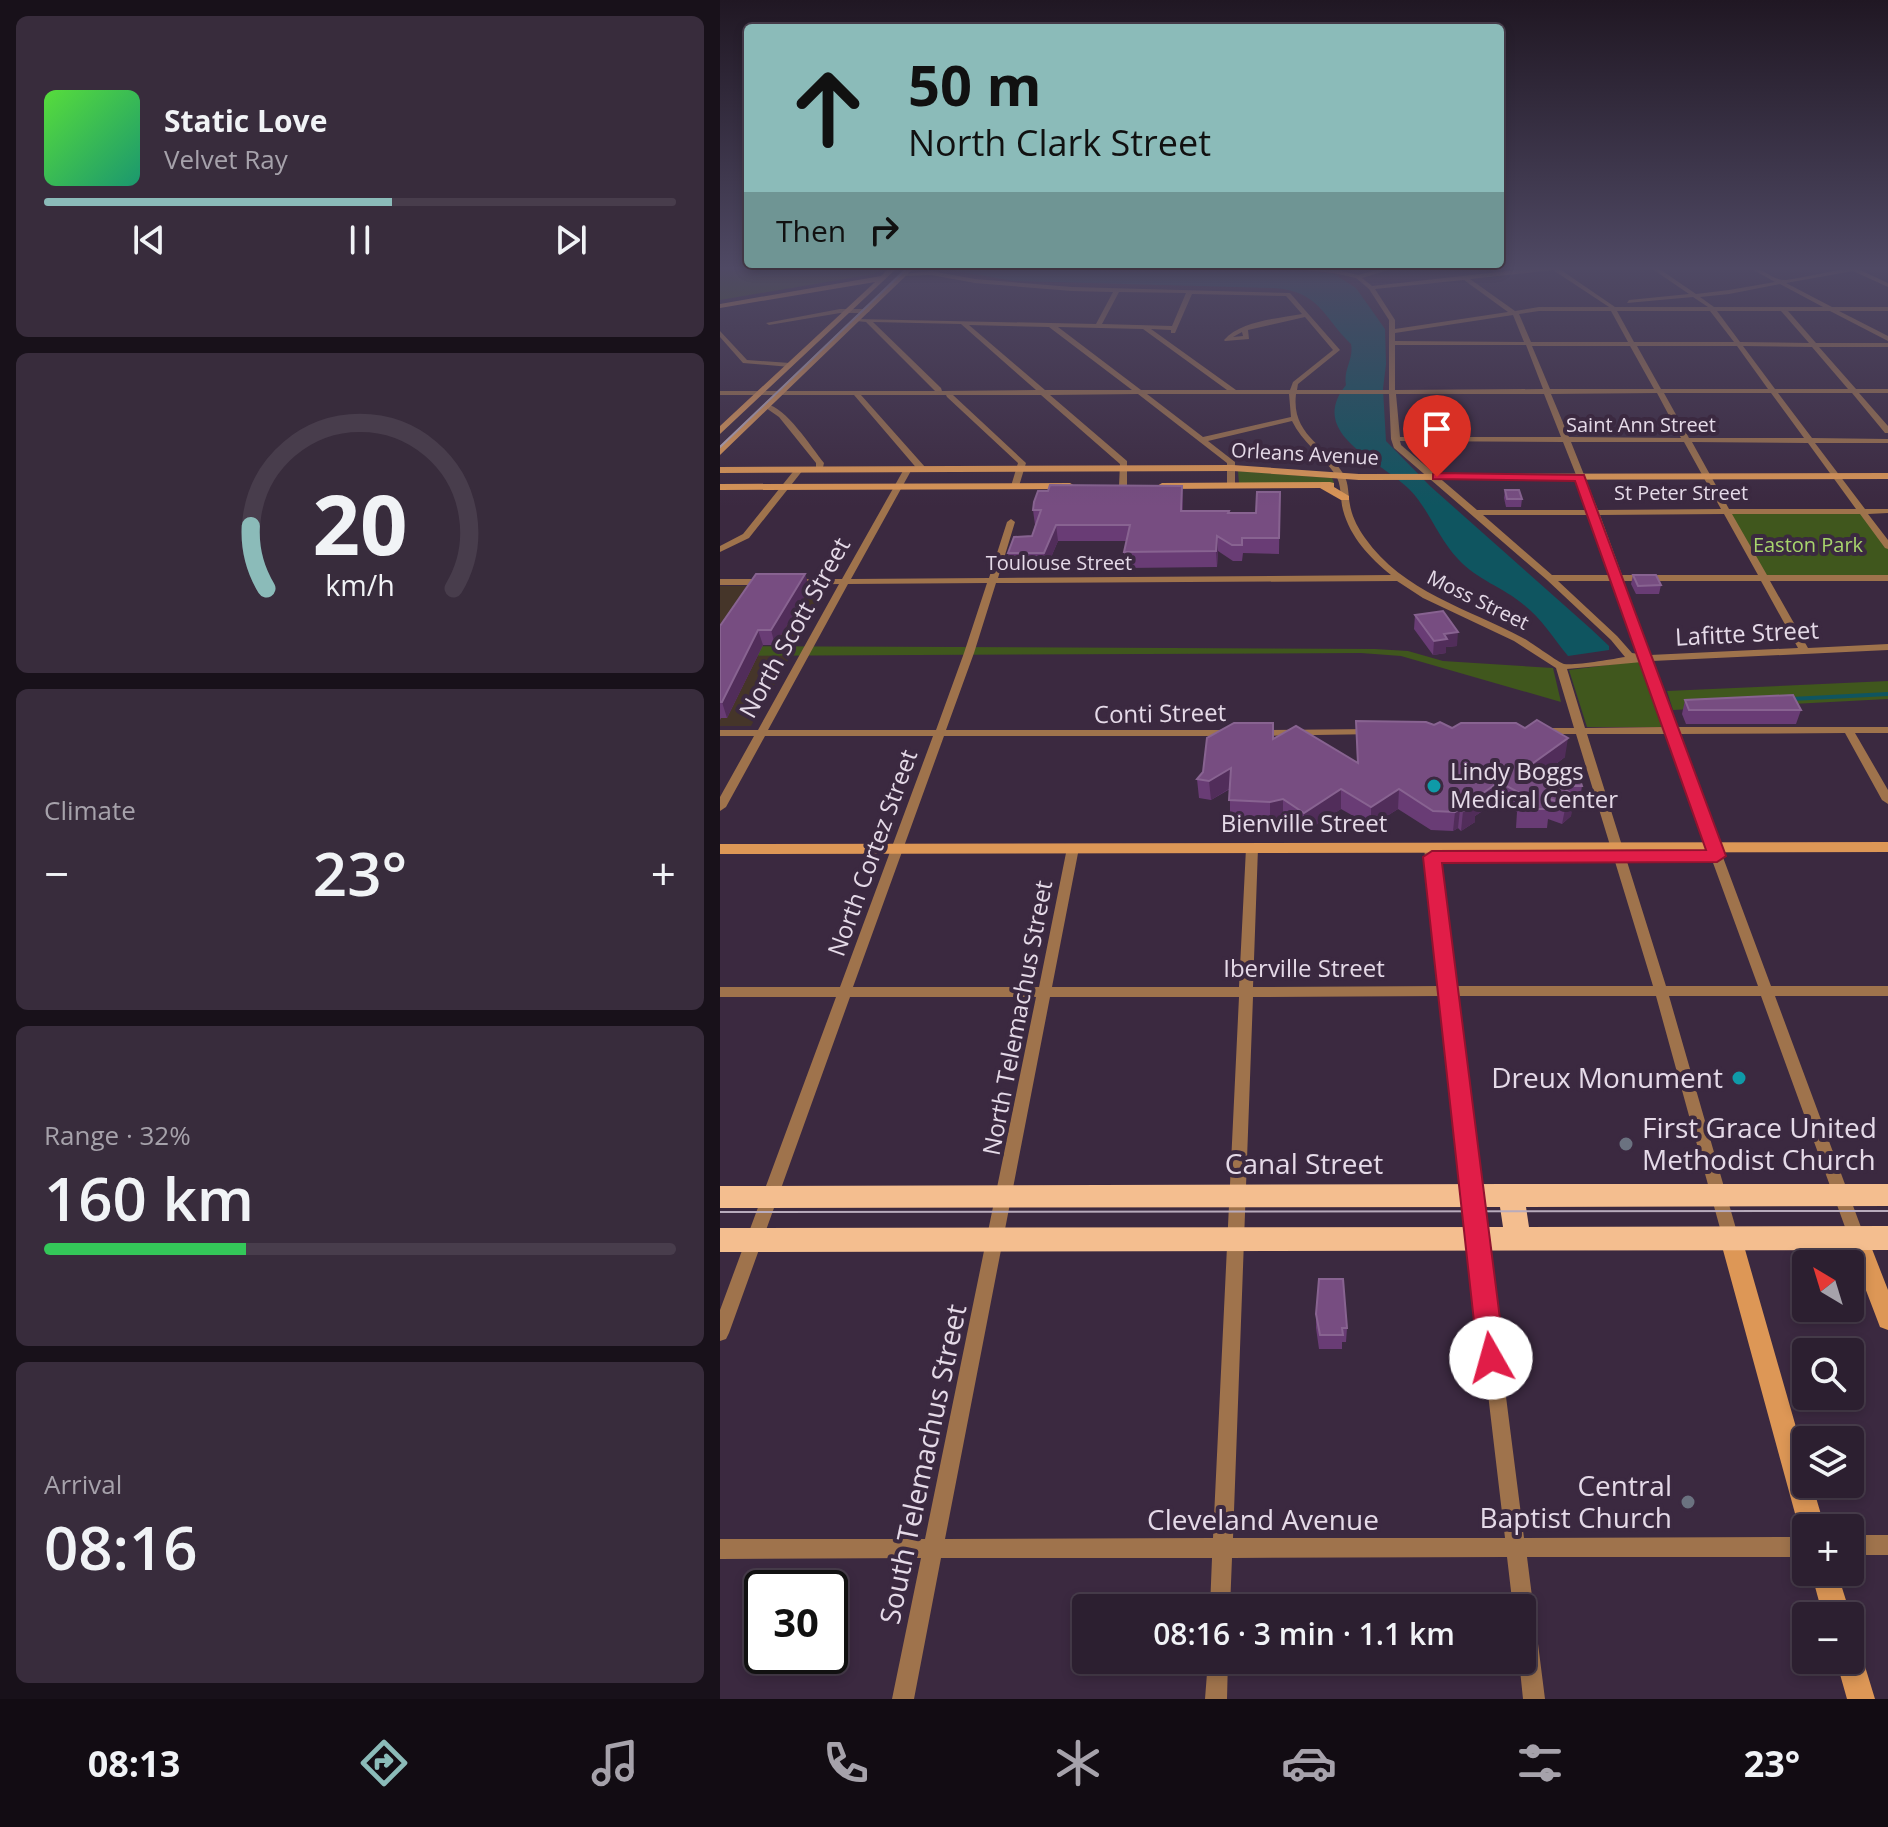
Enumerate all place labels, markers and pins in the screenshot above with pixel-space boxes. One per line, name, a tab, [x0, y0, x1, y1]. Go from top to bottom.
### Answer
pin	[1403, 395, 1471, 477]
place label: Lindy Boggs Medical Center	[1450, 754, 1618, 815]
marker: Lindy Boggs Medical Center	[1425, 777, 1443, 795]
place label: Dreux Monument	[1491, 1058, 1723, 1096]
marker: Dreux Monument	[1730, 1069, 1748, 1087]
place label: First Grace United Methodist Church	[1642, 1108, 1877, 1178]
marker: First Grace United Methodist Church	[1617, 1135, 1635, 1153]
place label: Central Baptist Church	[1480, 1466, 1672, 1536]
marker: Central Baptist Church	[1679, 1493, 1697, 1511]

